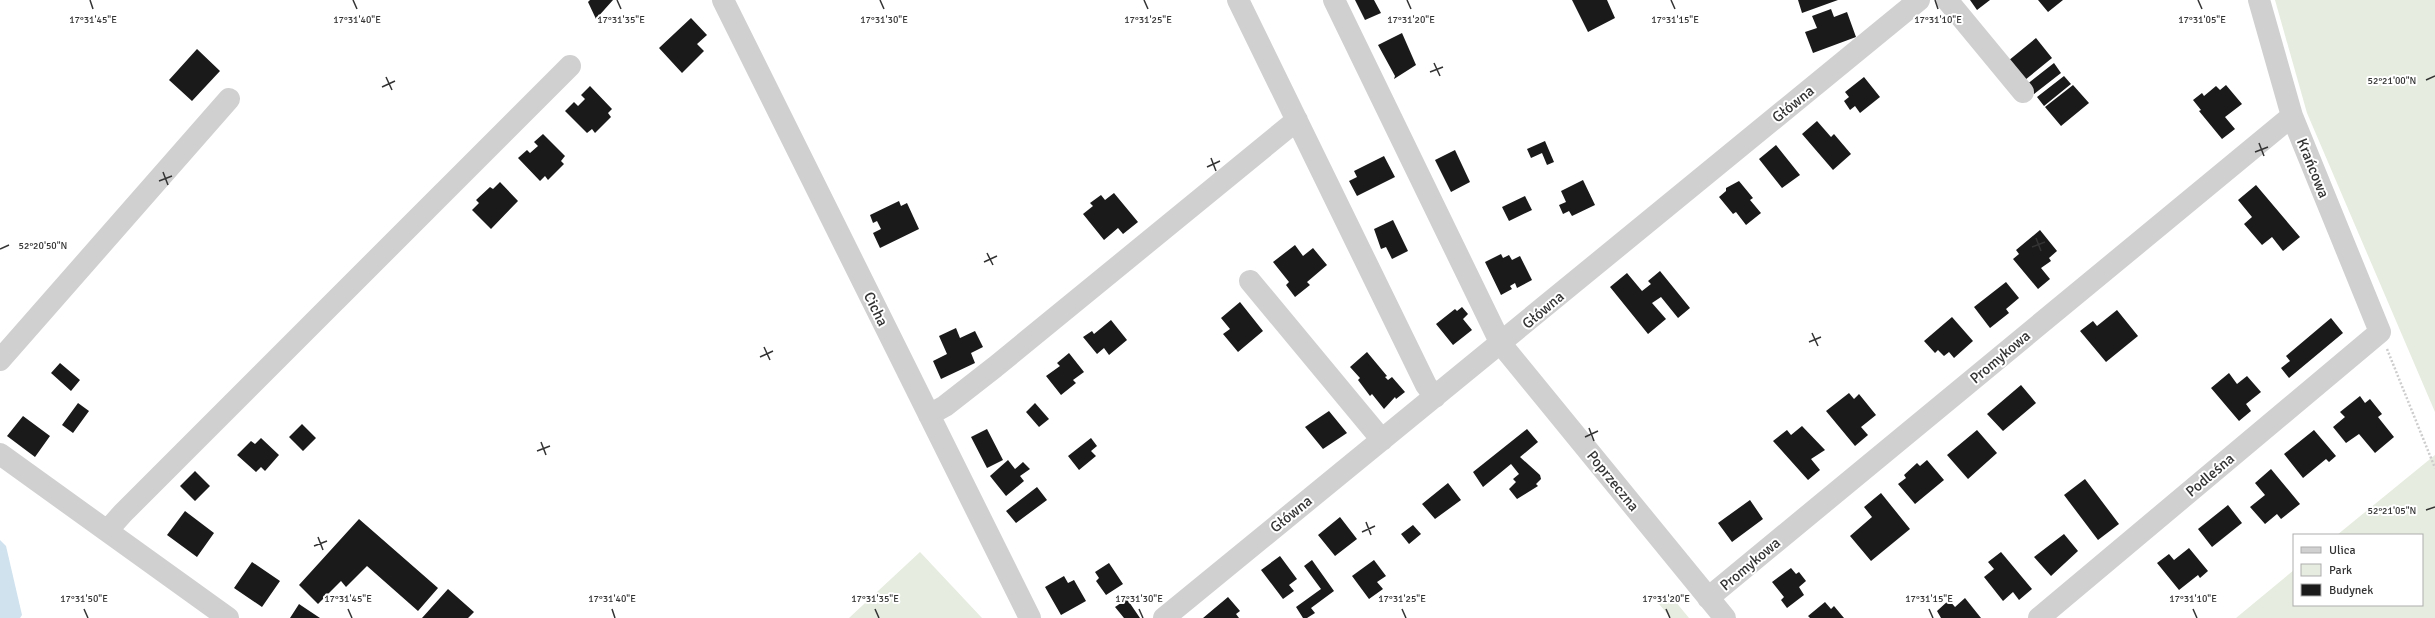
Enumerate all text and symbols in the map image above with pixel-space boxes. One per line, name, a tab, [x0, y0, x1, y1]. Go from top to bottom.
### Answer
text: 17°31'45"E	[69, 14, 117, 26]
text: 17°31'40"E	[333, 14, 381, 26]
text: 17°31'35"E	[597, 14, 645, 26]
text: 17°31'30"E	[860, 14, 908, 26]
text: 17°31'25"E	[1124, 14, 1172, 26]
text: 17°31'20"E	[1387, 14, 1435, 26]
text: 17°31'15"E	[1651, 14, 1699, 26]
text: 17°31'10"E	[1914, 14, 1962, 26]
text: 17°31'05"E	[2178, 14, 2226, 26]
text: 52°21'00"N	[2368, 75, 2416, 87]
street label: Główna	[1768, 82, 1818, 126]
street label: Krańcowa	[2293, 135, 2333, 201]
text: 52°20'50"N	[19, 240, 67, 252]
street label: Główna	[1518, 287, 1568, 333]
street label: Cicha	[860, 289, 892, 329]
street label: Promykowa	[1966, 327, 2034, 387]
street label: Poprzeczna	[1583, 447, 1643, 515]
street label: Podleśna	[2182, 449, 2238, 501]
street label: Główna	[1266, 492, 1316, 536]
text: 52°21'05"N	[2368, 505, 2416, 517]
street label: Promykowa	[1716, 534, 1784, 594]
legend	[2293, 534, 2423, 606]
text: Ulica	[2329, 543, 2356, 558]
text: Park	[2329, 563, 2352, 578]
text: Budynek	[2329, 583, 2373, 598]
text: 17°31'50"E	[60, 593, 108, 605]
text: 17°31'45"E	[324, 593, 372, 605]
text: 17°31'40"E	[588, 593, 636, 605]
text: 17°31'35"E	[851, 593, 899, 605]
text: 17°31'30"E	[1115, 593, 1163, 605]
text: 17°31'25"E	[1378, 593, 1426, 605]
text: 17°31'20"E	[1642, 593, 1690, 605]
text: 17°31'15"E	[1905, 593, 1953, 605]
text: 17°31'10"E	[2169, 593, 2217, 605]

